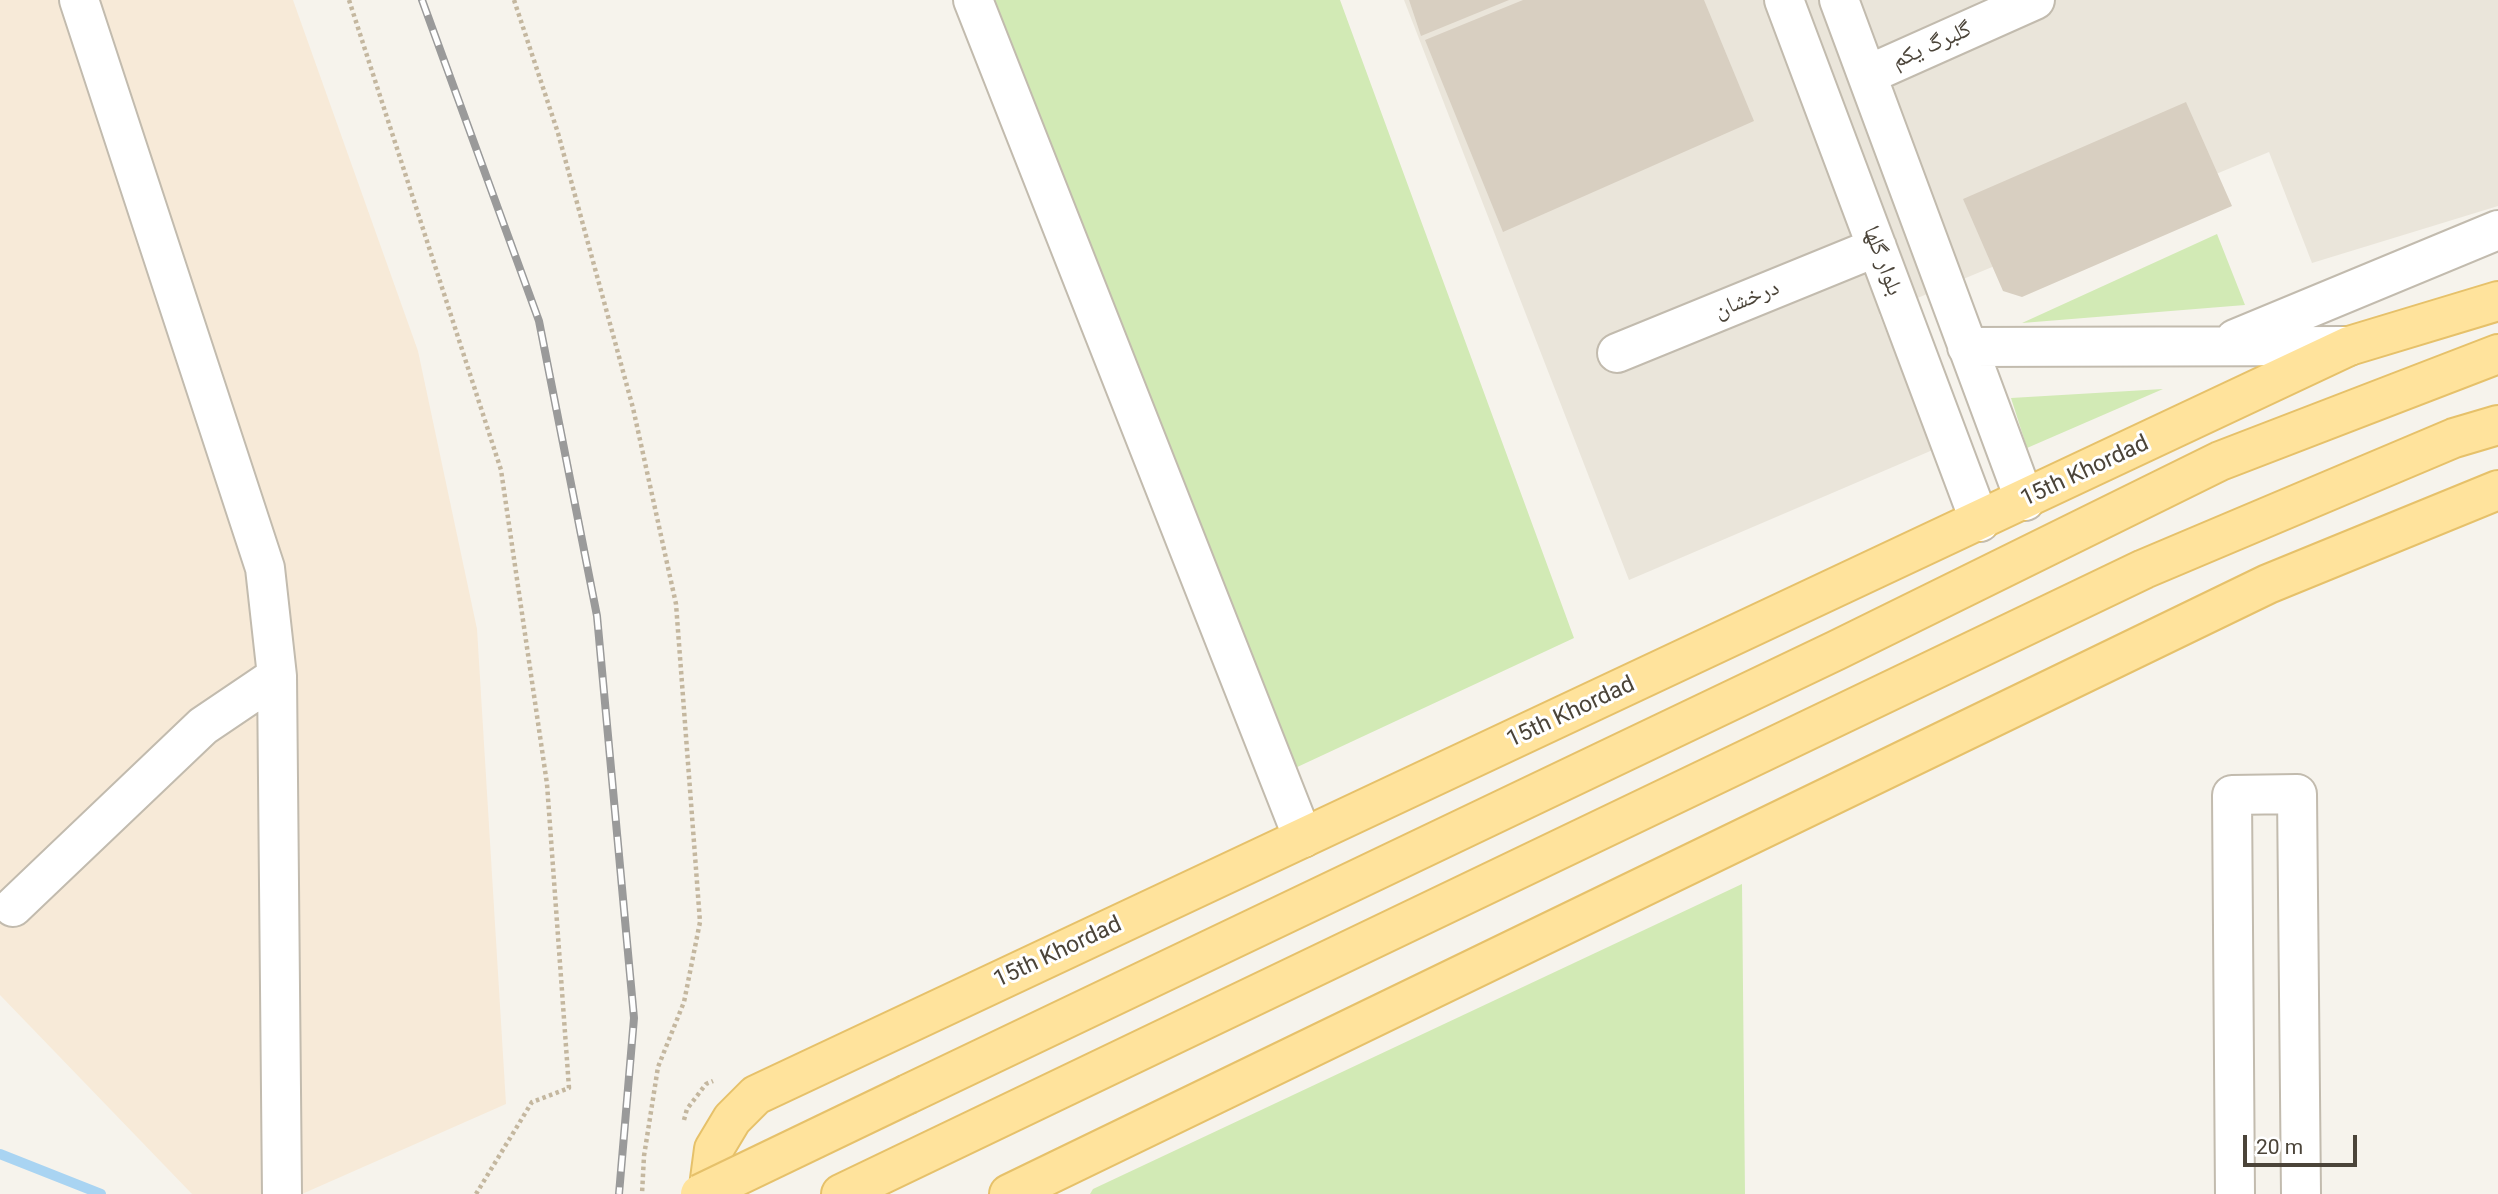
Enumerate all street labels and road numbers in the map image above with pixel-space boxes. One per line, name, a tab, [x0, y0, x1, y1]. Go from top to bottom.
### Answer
street label: گلبرگ یکم	[1888, 16, 1976, 76]
street label: بلوار گلها	[1856, 222, 1908, 300]
street label: درخشان	[1711, 275, 1783, 325]
street label: 15th Khordad	[2017, 430, 2153, 514]
street label: 15th Khordad	[1503, 671, 1639, 755]
street label: 15th Khordad	[990, 911, 1126, 995]

